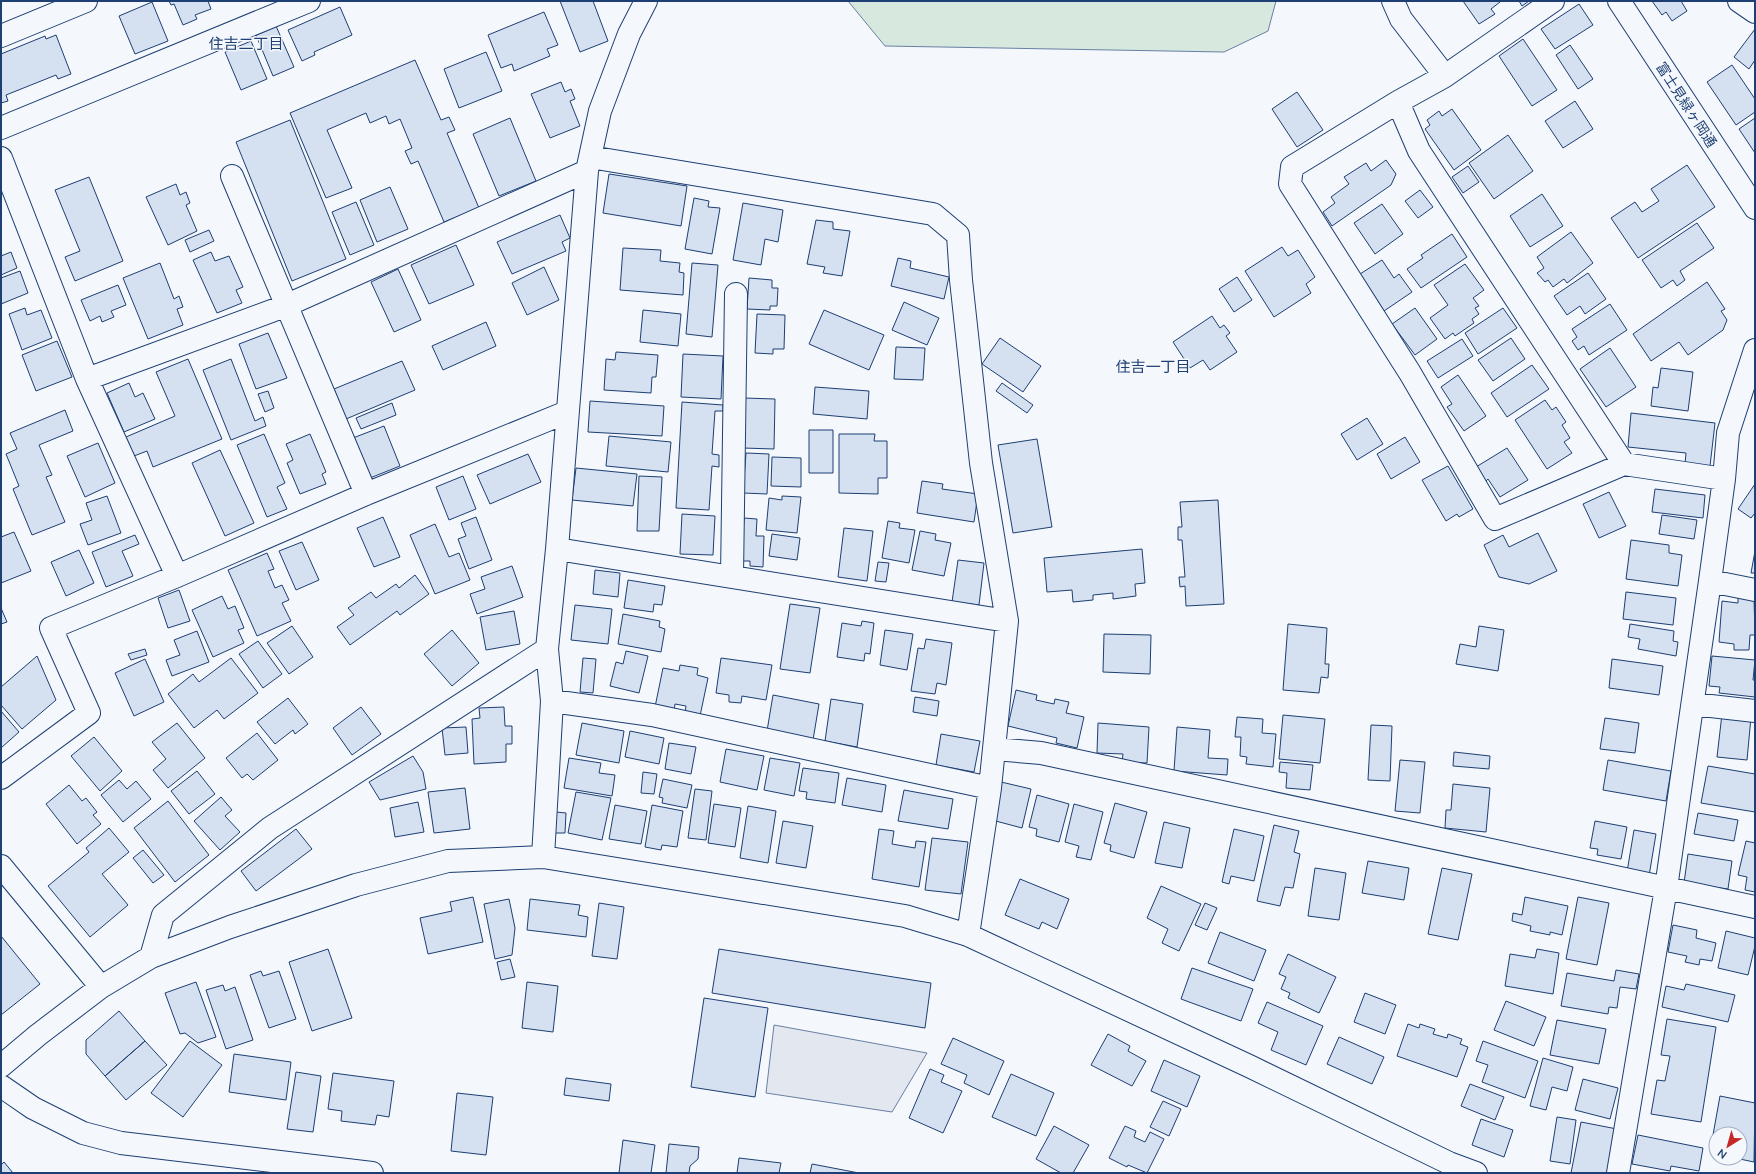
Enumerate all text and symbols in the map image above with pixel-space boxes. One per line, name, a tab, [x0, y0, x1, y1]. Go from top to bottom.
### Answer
district label: 住吉二丁目	[208, 34, 284, 54]
street label: 富士見緑ヶ岡通	[1651, 59, 1721, 151]
district label: 住吉一丁目	[1115, 357, 1191, 377]
north arrow	[1708, 1126, 1748, 1166]
text: N	[1714, 1145, 1730, 1162]

